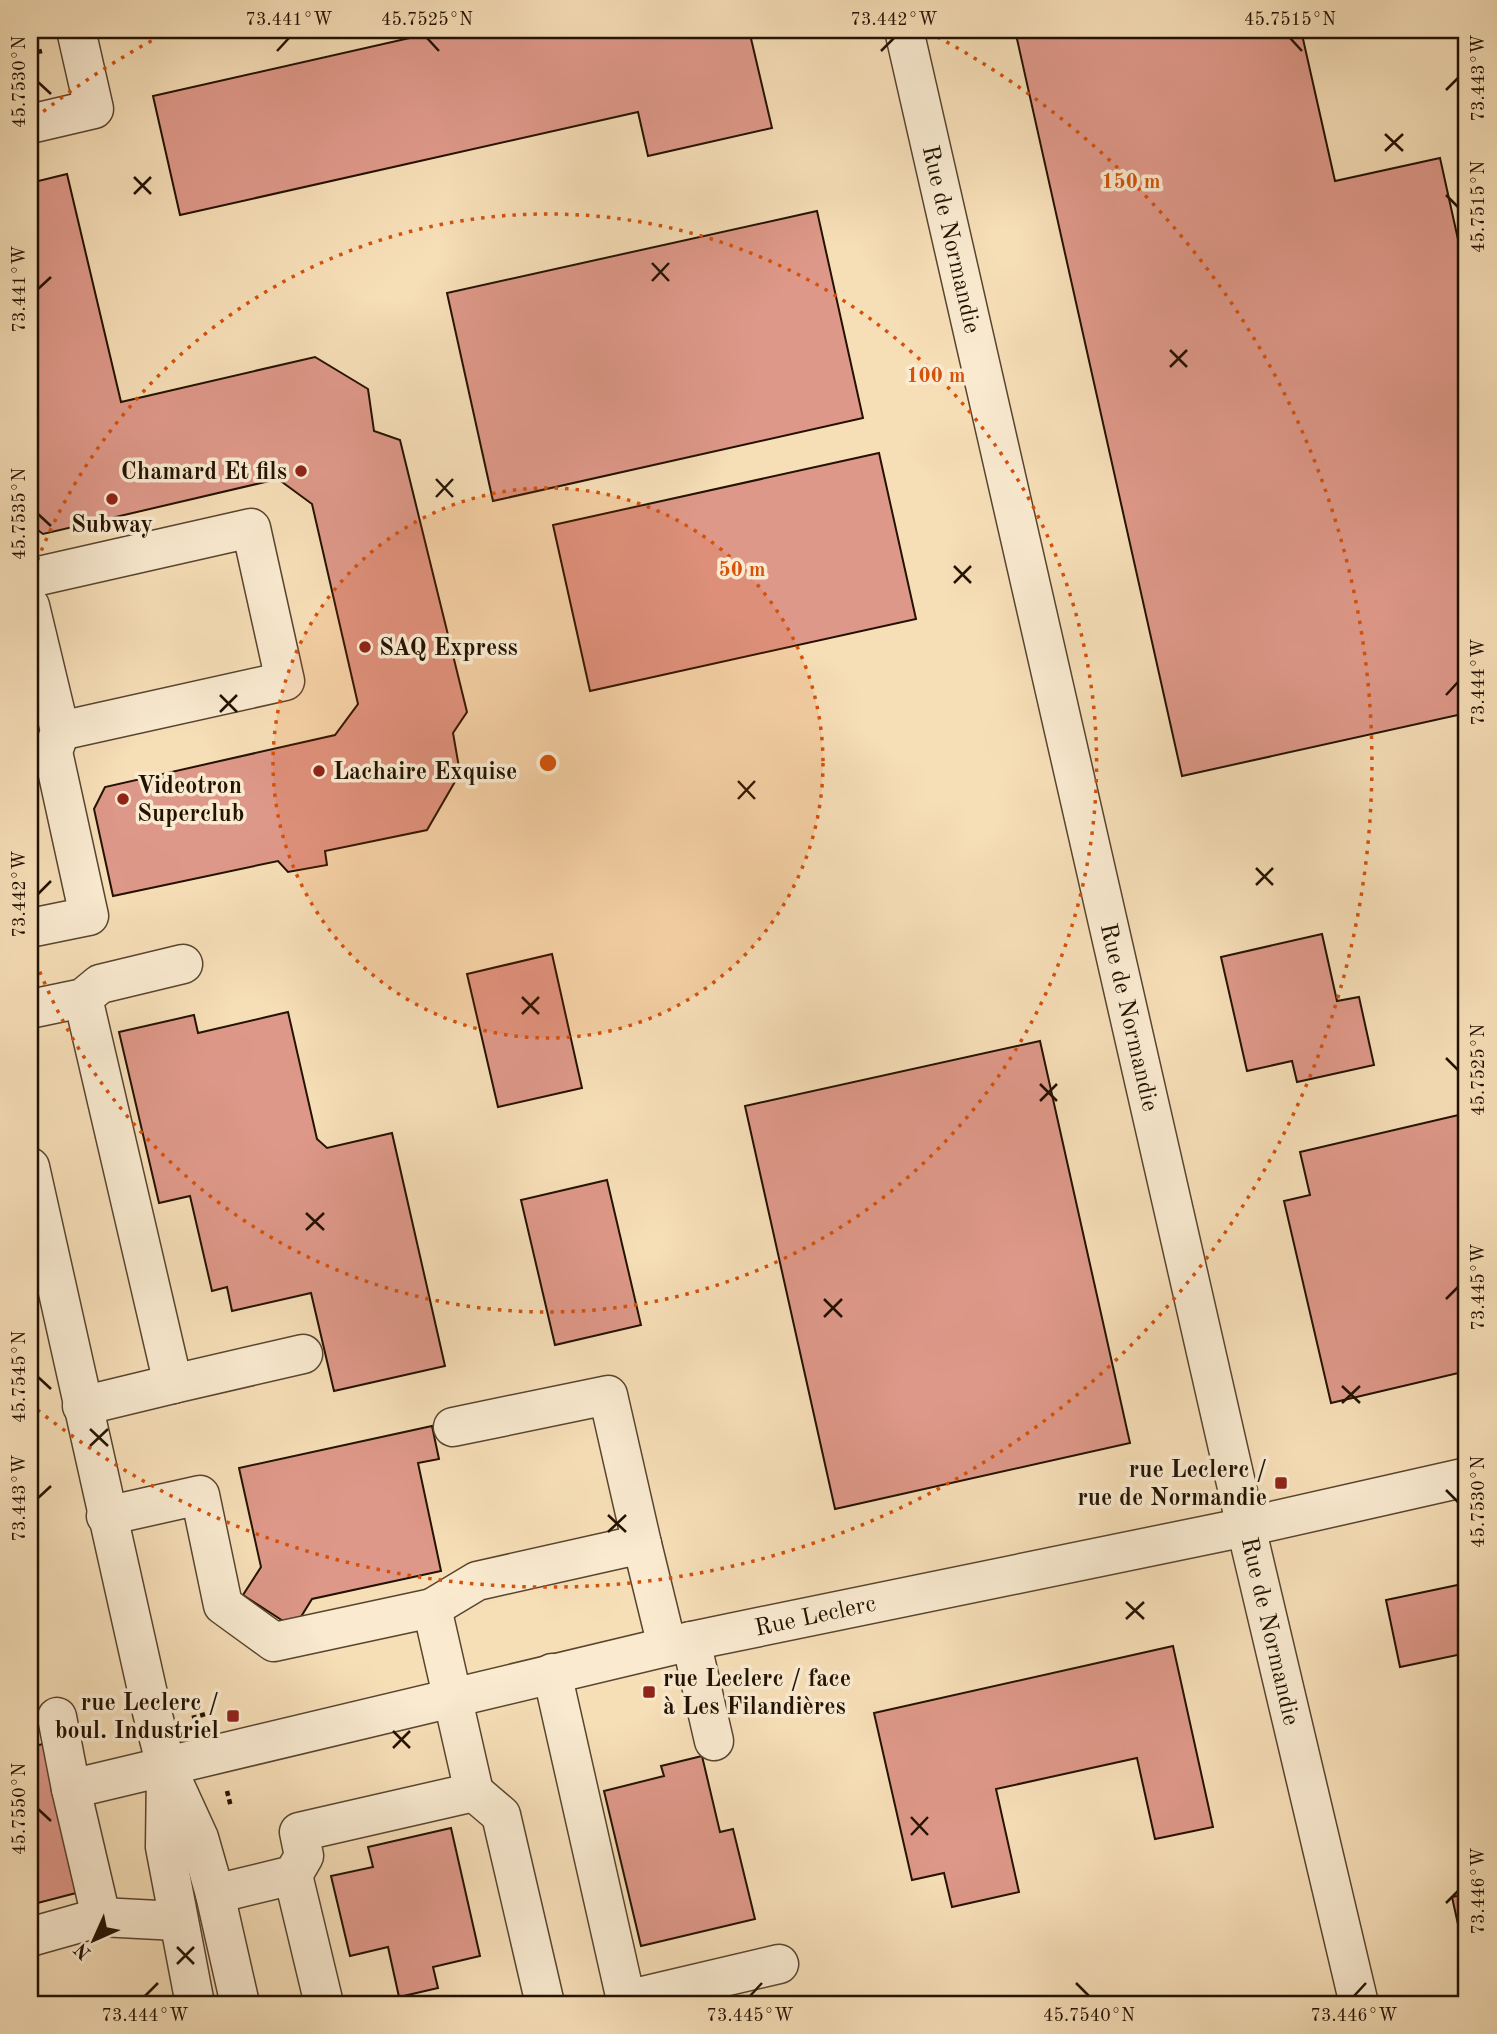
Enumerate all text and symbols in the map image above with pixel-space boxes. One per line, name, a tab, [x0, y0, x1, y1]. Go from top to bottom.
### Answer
text: 73.441°W	[246, 11, 332, 29]
text: 45.7525°N	[381, 11, 473, 29]
text: 73.442°W	[851, 11, 937, 29]
text: 45.7515°N	[1244, 11, 1336, 29]
text: 73.443°W	[1470, 35, 1488, 121]
text: 45.7530°N	[11, 36, 29, 128]
street label: Rue de Normandie	[917, 143, 983, 336]
text: 45.7515°N	[1470, 161, 1488, 253]
text: 150 m	[1101, 172, 1161, 193]
text: 73.441°W	[11, 246, 29, 332]
text: 100 m	[906, 366, 966, 387]
place label: Chamard Et fils	[121, 461, 287, 485]
marker: Chamard Et fils	[293, 463, 309, 479]
text: 45.7535°N	[11, 468, 29, 560]
marker: Subway	[104, 491, 120, 507]
place label: Subway	[71, 514, 153, 538]
text: 50 m	[718, 560, 766, 581]
place label: SAQ Express	[379, 637, 518, 661]
marker: SAQ Express	[357, 639, 373, 655]
text: 73.444°W	[1470, 639, 1488, 725]
centre of rings	[536, 751, 560, 775]
place label: Lachaire Exquise	[333, 761, 517, 785]
marker: Lachaire Exquise	[311, 763, 327, 779]
place label: Videotron Superclub	[137, 775, 244, 827]
marker: Videotron Superclub	[115, 791, 131, 807]
text: 73.442°W	[11, 851, 29, 937]
street label: Rue de Normandie	[1095, 921, 1161, 1114]
text: 45.7525°N	[1470, 1024, 1488, 1116]
text: 73.445°W	[1470, 1244, 1488, 1330]
text: 45.7545°N	[11, 1331, 29, 1423]
text: 73.443°W	[11, 1455, 29, 1541]
text: 45.7530°N	[1470, 1456, 1488, 1548]
place label: rue Leclerc / rue de Normandie	[1077, 1459, 1267, 1511]
marker: rue Leclerc / rue de Normandie	[1273, 1475, 1289, 1491]
street label: Rue de Normandie	[1236, 1535, 1302, 1728]
street label: Rue Leclerc	[753, 1592, 878, 1641]
place label: rue Leclerc / face à Les Filandières	[663, 1668, 851, 1720]
marker: rue Leclerc / face à Les Filandières	[641, 1684, 657, 1700]
place label: rue Leclerc / boul. Industriel	[55, 1692, 219, 1744]
marker: rue Leclerc / boul. Industriel	[225, 1708, 241, 1724]
text: 45.7550°N	[11, 1763, 29, 1855]
text: 73.446°W	[1470, 1848, 1488, 1934]
north arrow	[60, 1904, 130, 1974]
text: N	[72, 1938, 96, 1962]
text: 73.444°W	[102, 2007, 188, 2025]
text: 73.445°W	[707, 2007, 793, 2025]
text: 45.7540°N	[1043, 2007, 1135, 2025]
text: 73.446°W	[1311, 2007, 1397, 2025]

